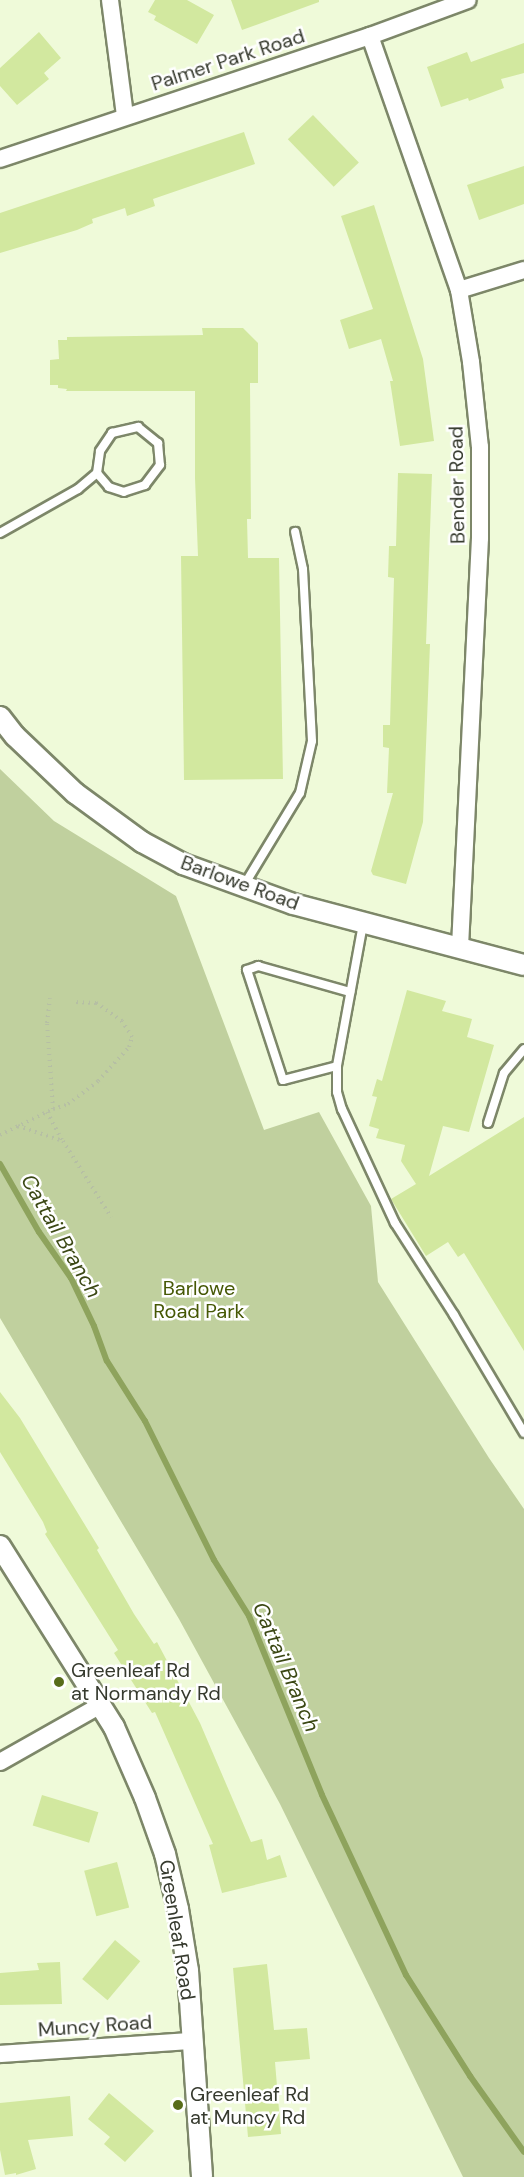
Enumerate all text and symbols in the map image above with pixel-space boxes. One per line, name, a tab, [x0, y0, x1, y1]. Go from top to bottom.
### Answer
street label: Palmer Park Road	[148, 24, 308, 96]
street label: Bender Road	[444, 426, 470, 544]
street label: Barlowe Road	[177, 850, 303, 916]
water label: Cattail Branch	[15, 1170, 107, 1302]
park label: Barlowe Road Park	[153, 1276, 245, 1323]
water label: Cattail Branch	[247, 1598, 325, 1736]
place label: Greenleaf Rd at Normandy Rd	[71, 1658, 221, 1705]
marker: Greenleaf Rd at Normandy Rd	[52, 1675, 66, 1689]
street label: Greenleaf Road	[154, 1858, 200, 2002]
street label: Muncy Road	[37, 2010, 153, 2042]
place label: Greenleaf Rd at Muncy Rd	[190, 2082, 309, 2129]
marker: Greenleaf Rd at Muncy Rd	[171, 2098, 185, 2112]

